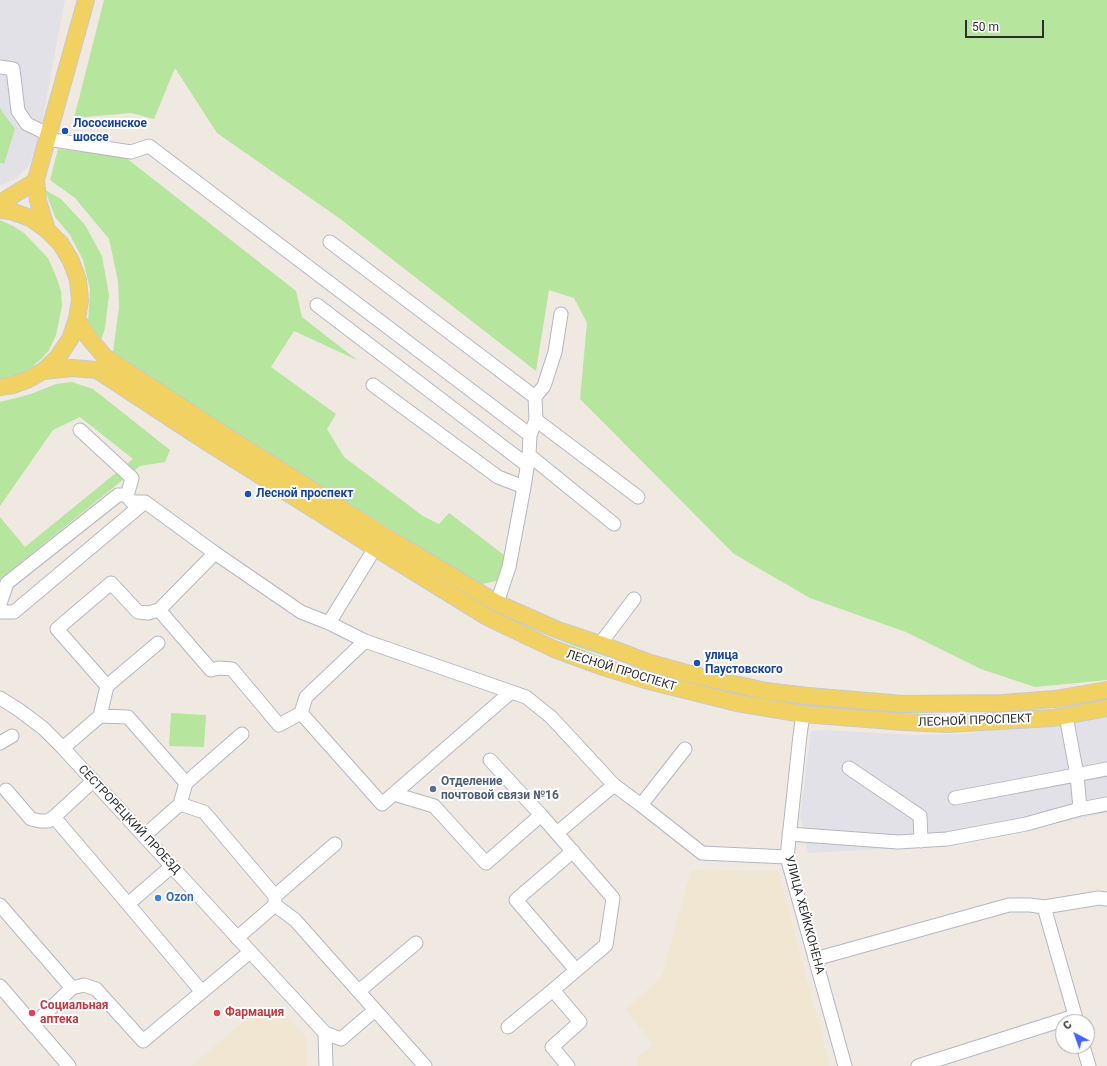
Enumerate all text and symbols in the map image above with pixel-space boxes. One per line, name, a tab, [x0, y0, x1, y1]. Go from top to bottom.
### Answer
scale bar	[967, 12, 1046, 38]
text: 50 m	[972, 20, 999, 34]
place label: Лососинское шоссе	[73, 117, 147, 145]
marker: Лососинское шоссе	[60, 126, 70, 136]
place label: Лесной проспект	[256, 487, 353, 501]
marker: Лесной проспект	[243, 489, 253, 499]
street label: ЛЕСНОЙ ПРОСПЕКТ	[564, 647, 678, 695]
place label: улица Паустовского	[705, 649, 783, 677]
marker: улица Паустовского	[692, 658, 702, 668]
street label: ЛЕСНОЙ ПРОСПЕКТ	[918, 712, 1032, 730]
street label: СЕСТРОРЕЦКИЙ ПРОЕЗД	[75, 763, 183, 877]
place label: Отделение почтовой связи №16	[441, 775, 559, 803]
marker: Отделение почтовой связи №16	[428, 784, 438, 794]
street label: УЛИЦА ХЕЙККОНЕНА	[781, 854, 827, 976]
place label: Ozon	[166, 891, 194, 905]
marker: Ozon	[153, 893, 163, 903]
place label: Социальная аптека	[40, 999, 109, 1027]
place label: Фармация	[225, 1006, 284, 1020]
marker: Социальная аптека	[27, 1008, 37, 1018]
marker: Фармация	[212, 1008, 222, 1018]
north arrow	[1055, 1014, 1095, 1054]
text: С	[1060, 1018, 1074, 1033]

